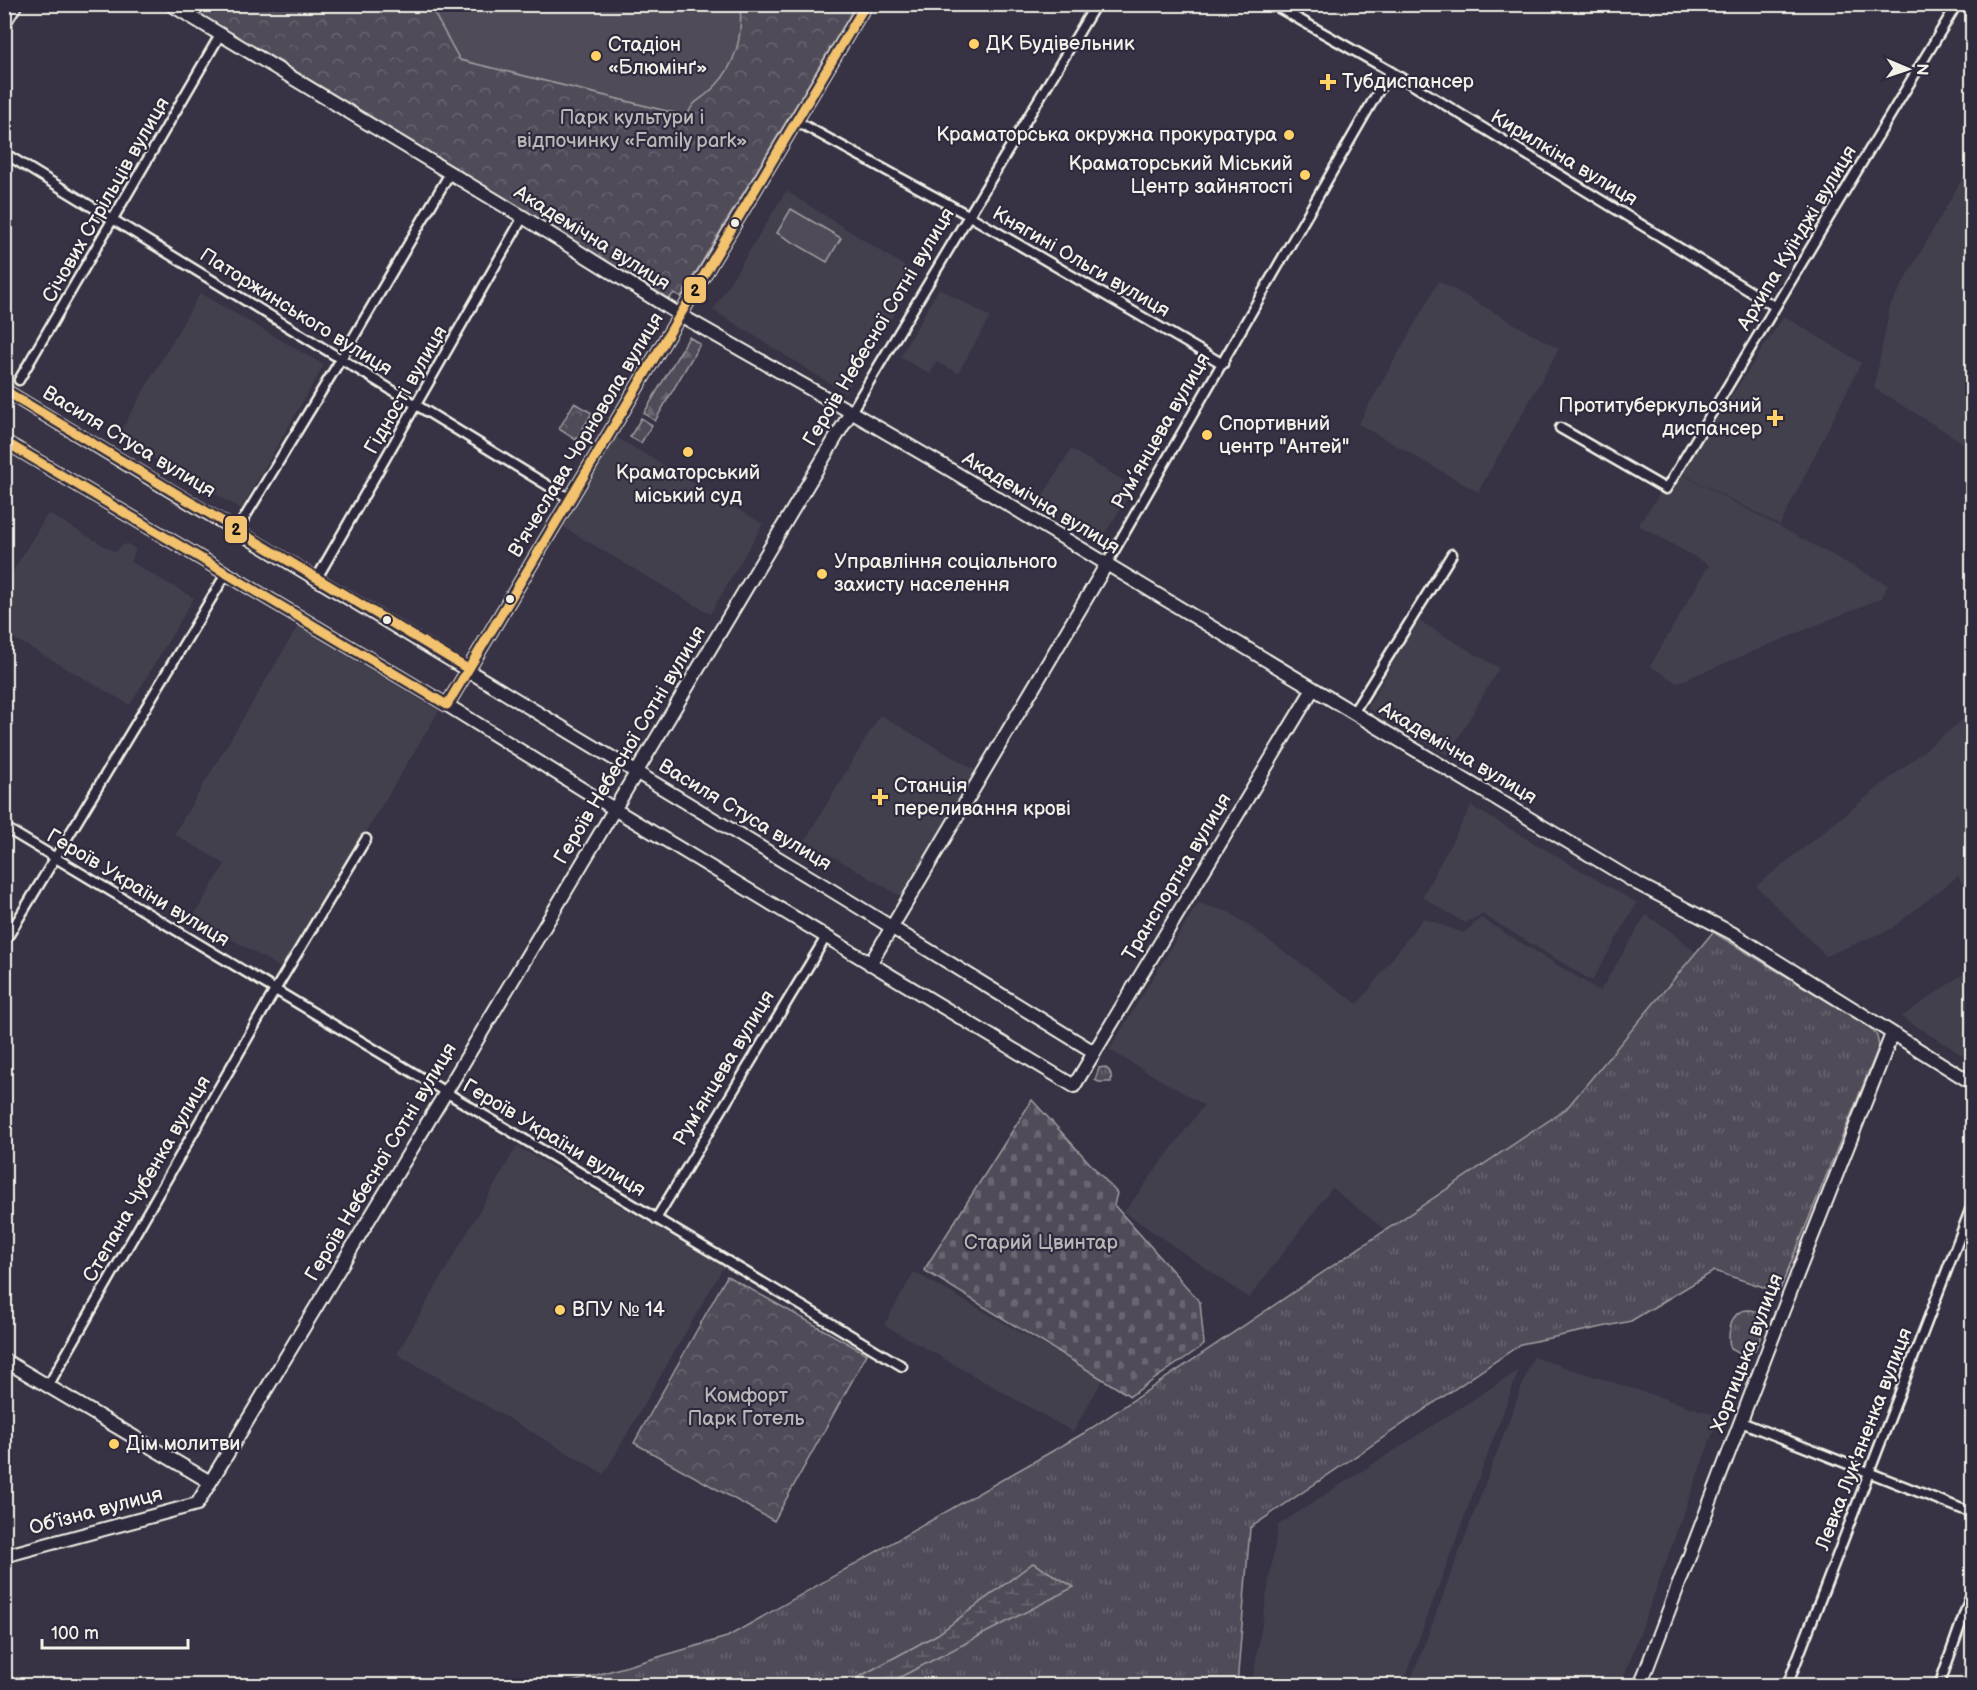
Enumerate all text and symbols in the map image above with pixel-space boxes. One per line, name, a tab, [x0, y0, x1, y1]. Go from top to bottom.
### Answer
place label: ДК Будівельник	[986, 32, 1135, 56]
place label: Стадіон «Блюмінґ»	[608, 33, 707, 80]
marker: ДК Будівельник	[967, 37, 981, 51]
north arrow	[1878, 39, 1938, 99]
marker: Стадіон «Блюмінґ»	[589, 49, 603, 63]
text: N	[1912, 63, 1931, 76]
place label: Тубдиспансер	[1342, 70, 1475, 94]
marker: Тубдиспансер	[1319, 73, 1337, 91]
street label: Січових Стрільців вулиця	[37, 93, 175, 307]
street label: Кирилкіна вулиця	[1486, 105, 1642, 211]
park label: Парк культури і відпочинку «Family park»	[517, 106, 747, 153]
place label: Краматорська окружна прокуратура	[936, 123, 1277, 147]
marker: Краматорська окружна прокуратура	[1282, 128, 1296, 142]
street label: Архипа Куїнджі вулиця	[1732, 141, 1862, 336]
place label: Краматорський Міський Центр зайнятості	[1068, 152, 1293, 199]
marker: Краматорський Міський Центр зайнятості	[1298, 168, 1312, 182]
street label: Академічна вулиця	[509, 180, 675, 296]
street label: Княгині Ольги вулиця	[988, 201, 1174, 323]
street label: Героїв Небесної Сотні вулиця	[798, 203, 960, 451]
unlabelled marker	[729, 217, 741, 229]
street label: Паторжинського вулиця	[195, 243, 397, 381]
line badge: 2	[683, 276, 707, 304]
text: 2	[690, 282, 700, 301]
street label: В'ячеслава Чорновола вулиця	[503, 308, 669, 562]
street label: Гідності вулиця	[360, 321, 452, 459]
street label: Рум’янцева вулиця	[1106, 348, 1216, 514]
street label: Василя Стуса вулиця	[38, 381, 220, 503]
place label: Протитуберкульозний диспансер	[1558, 394, 1763, 441]
marker: Протитуберкульозний диспансер	[1766, 409, 1784, 427]
place label: Спортивний центр "Антей"	[1219, 412, 1349, 459]
marker: Спортивний центр "Антей"	[1200, 428, 1214, 442]
marker: Краматорський міський суд	[681, 445, 695, 459]
street label: Академічна вулиця	[957, 446, 1124, 560]
place label: Краматорський міський суд	[616, 461, 760, 508]
line badge: 2	[224, 515, 248, 544]
text: 2	[231, 521, 241, 540]
place label: Управління соціального захисту населення	[834, 550, 1057, 597]
marker: Управління соціального захисту населення	[815, 567, 829, 581]
unlabelled marker	[504, 593, 516, 605]
unlabelled marker	[381, 614, 393, 626]
street label: Героїв Небесної Сотні вулиця	[549, 621, 711, 869]
street label: Академічна вулиця	[1374, 696, 1541, 810]
street label: Василя Стуса вулиця	[654, 754, 836, 876]
place label: Станція переливання крові	[894, 774, 1071, 821]
marker: Станція переливання крові	[871, 788, 889, 806]
street label: Транспортна вулиця	[1117, 789, 1237, 965]
street label: Героїв України вулиця	[42, 824, 234, 952]
street label: Рум’янцева вулиця	[668, 986, 780, 1150]
street label: Героїв Небесної Сотні вулиця	[300, 1038, 462, 1286]
street label: Степана Чубенка вулиця	[78, 1071, 216, 1287]
street label: Героїв України вулиця	[458, 1074, 650, 1202]
park label: Старий Цвинтар	[964, 1231, 1119, 1255]
street label: Хортицька вулиця	[1706, 1270, 1788, 1436]
place label: ВПУ № 14	[572, 1298, 665, 1322]
marker: ВПУ № 14	[553, 1303, 567, 1317]
street label: Левка Лук'яненка вулиця	[1810, 1324, 1918, 1555]
park label: Комфорт Парк Готель	[688, 1384, 805, 1431]
place label: Дім молитви	[126, 1432, 241, 1456]
marker: Дім молитви	[107, 1437, 121, 1451]
street label: Об’їзна вулиця	[27, 1482, 165, 1540]
scale bar	[42, 1612, 188, 1650]
text: 100 m	[51, 1623, 99, 1644]

